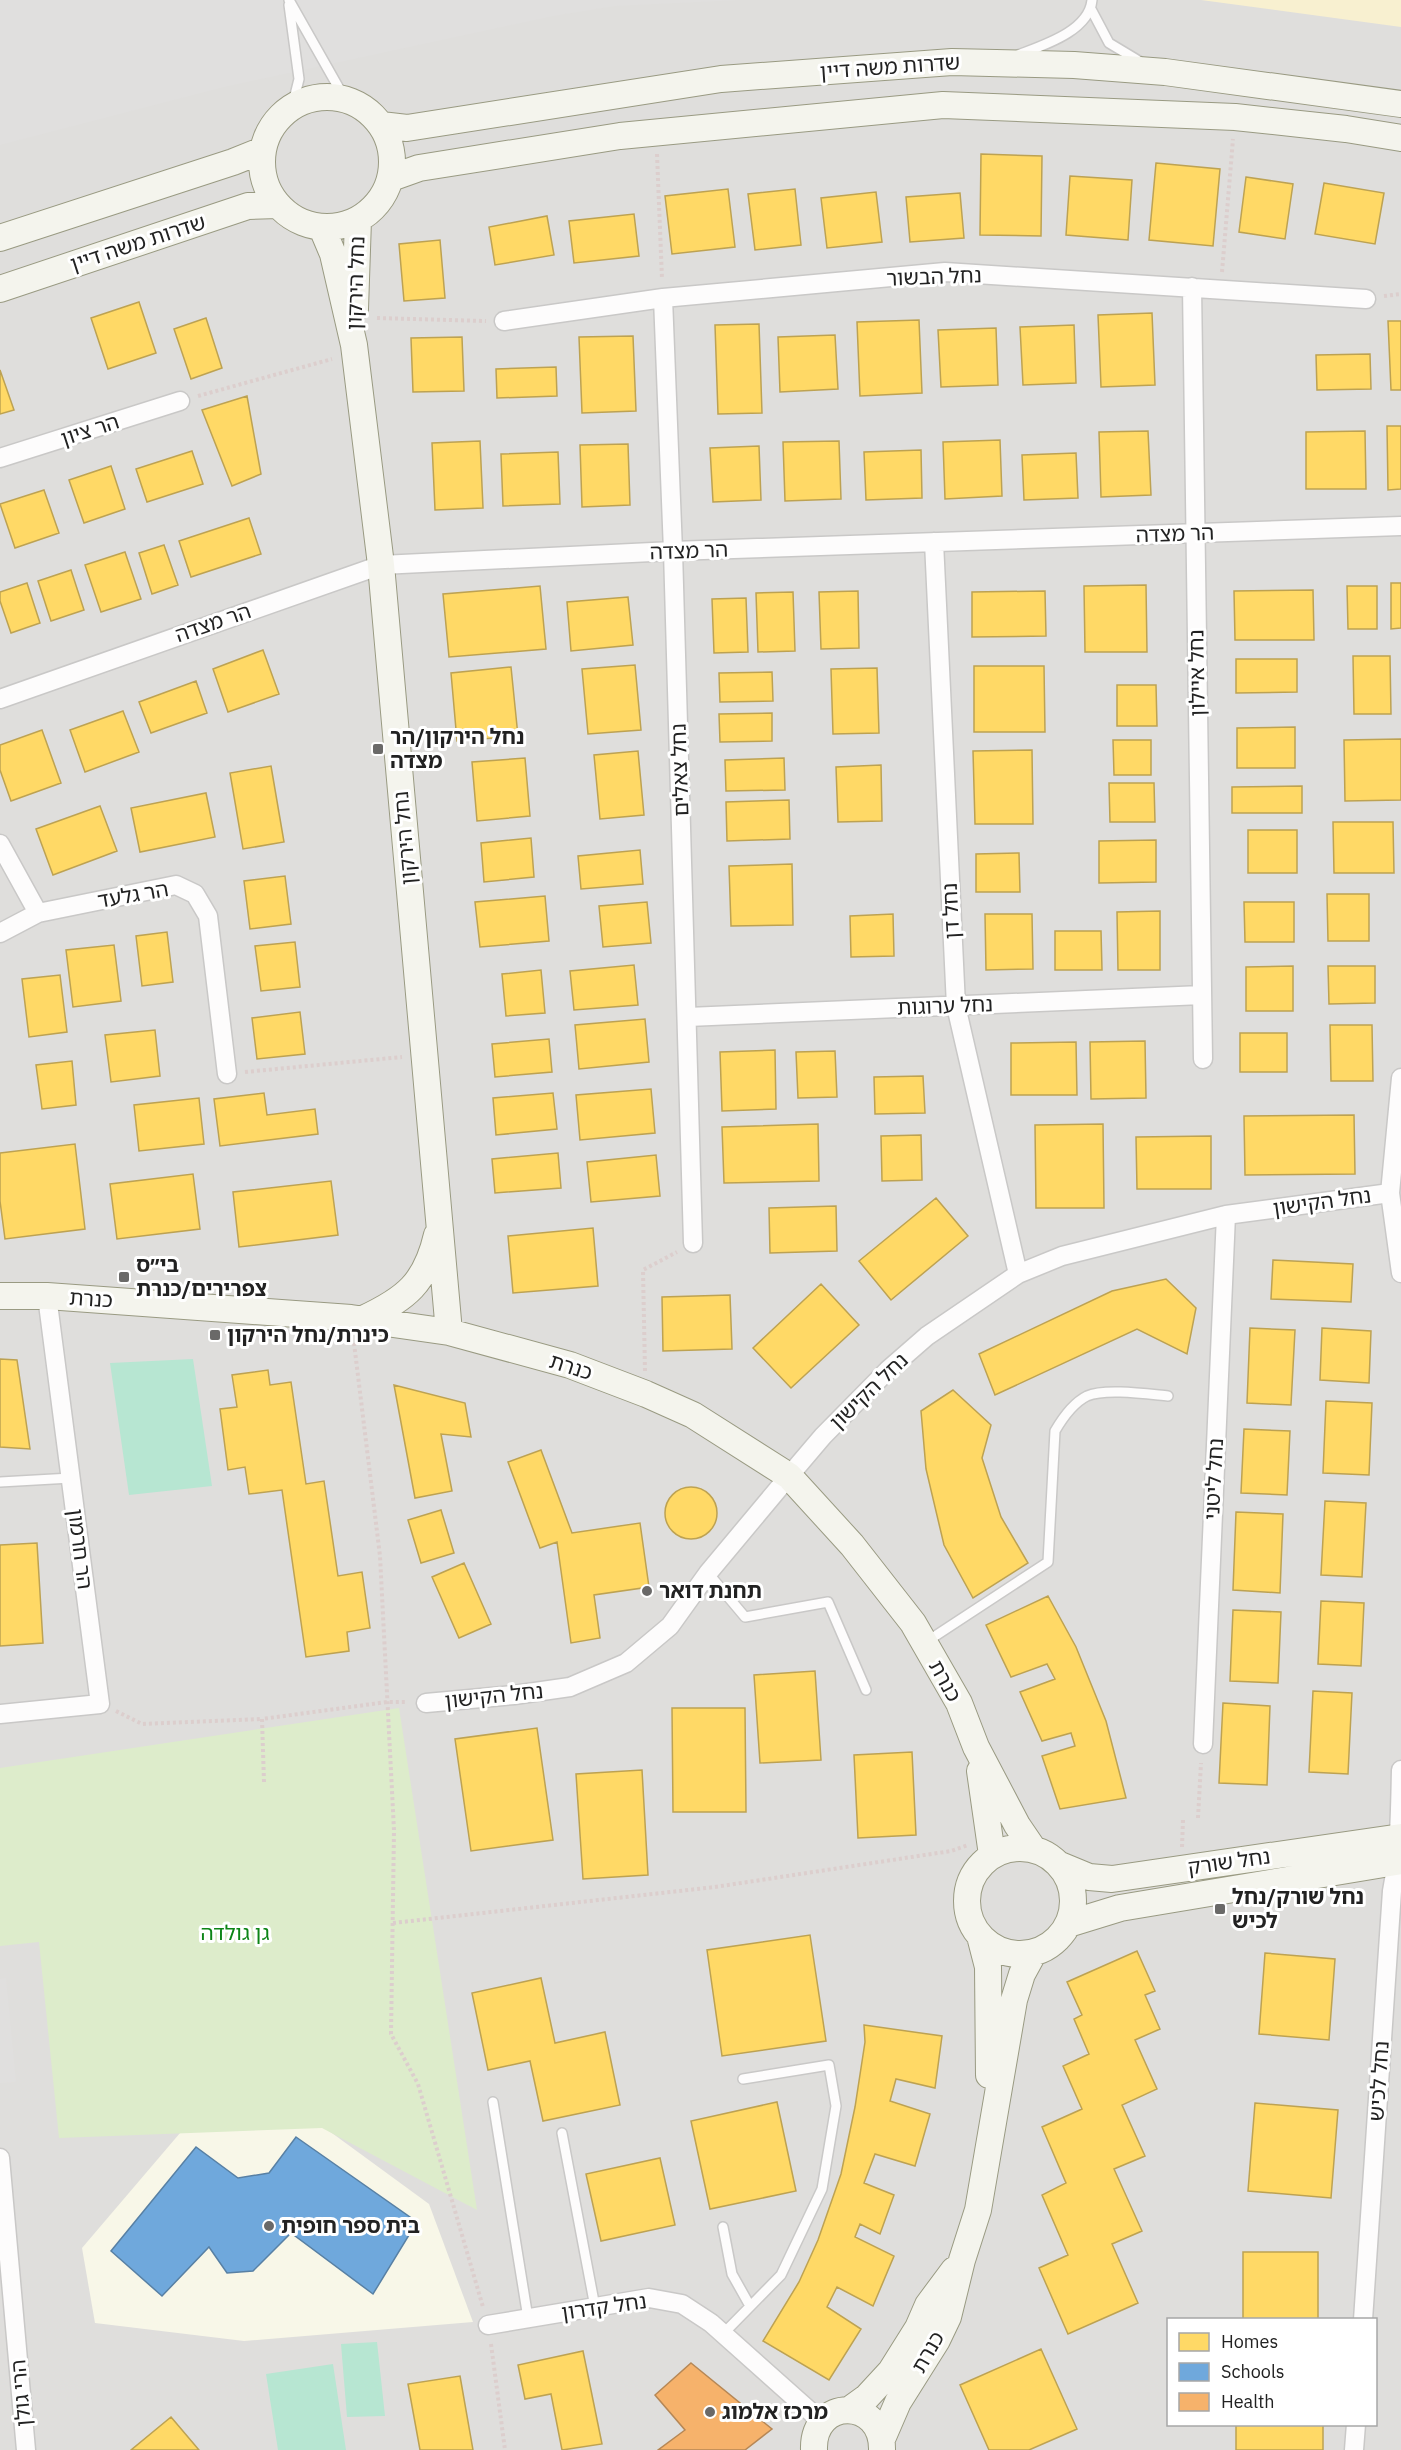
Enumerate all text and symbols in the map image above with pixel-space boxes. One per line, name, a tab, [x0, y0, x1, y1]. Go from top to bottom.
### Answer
street label: שדרות משה דיין	[819, 47, 961, 85]
street label: שדרות משה דיין	[67, 207, 209, 277]
street label: נחל הירקון	[339, 235, 371, 330]
street label: נחל הבשור	[886, 260, 982, 292]
street label: הר ציון	[57, 406, 122, 452]
street label: הר מצדה	[1135, 518, 1215, 548]
street label: הר מצדה	[649, 535, 729, 565]
street label: הר מצדה	[171, 596, 254, 648]
street label: נחל איילון	[1181, 629, 1211, 717]
place label: נחל הירקון/הר מצדה	[390, 722, 524, 774]
street label: נחל צאלים	[663, 723, 695, 817]
marker: נחל הירקון/הר מצדה	[371, 742, 385, 756]
street label: נחל הירקון	[386, 790, 422, 886]
street label: הר גלעד	[95, 874, 170, 914]
street label: נחל דן	[935, 882, 965, 940]
street label: נחל ערוגות	[896, 989, 993, 1021]
street label: נחל הקישון	[1271, 1180, 1373, 1222]
place label: בי״ס צפרירים/כנרת	[136, 1250, 267, 1302]
marker: בי״ס צפרירים/כנרת	[117, 1270, 131, 1284]
street label: כנרת	[68, 1283, 114, 1313]
place label: כינרת/נחל הירקון	[227, 1320, 389, 1348]
marker: כינרת/נחל הירקון	[208, 1328, 222, 1342]
street label: כנרת	[546, 1346, 596, 1386]
street label: נחל הקישון	[823, 1346, 914, 1435]
street label: נחל ליטני	[1197, 1437, 1229, 1521]
street label: הר חרמון	[62, 1507, 100, 1591]
place label: תחנת דואר	[659, 1576, 762, 1604]
marker: תחנת דואר	[640, 1584, 654, 1598]
street label: כנרת	[923, 1655, 969, 1706]
street label: נחל הקישון	[443, 1676, 545, 1714]
street label: נחל שורק	[1186, 1841, 1272, 1881]
place label: נחל שורק/נחל לכיש	[1232, 1882, 1364, 1934]
marker: נחל שורק/נחל לכיש	[1213, 1902, 1227, 1916]
park label: גן גולדה	[201, 1918, 270, 1946]
street label: נחל לכיש	[1361, 2040, 1395, 2122]
place label: בית ספר חופית	[281, 2211, 420, 2239]
marker: בית ספר חופית	[262, 2219, 276, 2233]
street label: נחל קדרון	[559, 2286, 648, 2326]
legend	[1167, 2318, 1377, 2426]
street label: כנרת	[904, 2326, 950, 2377]
text: Homes	[1221, 2330, 1278, 2353]
street label: הרי גולן	[3, 2358, 37, 2428]
text: Schools	[1221, 2360, 1285, 2383]
text: Health	[1221, 2390, 1275, 2413]
place label: מרכז אלמוג	[722, 2397, 828, 2425]
marker: מרכז אלמוג	[703, 2405, 717, 2419]

